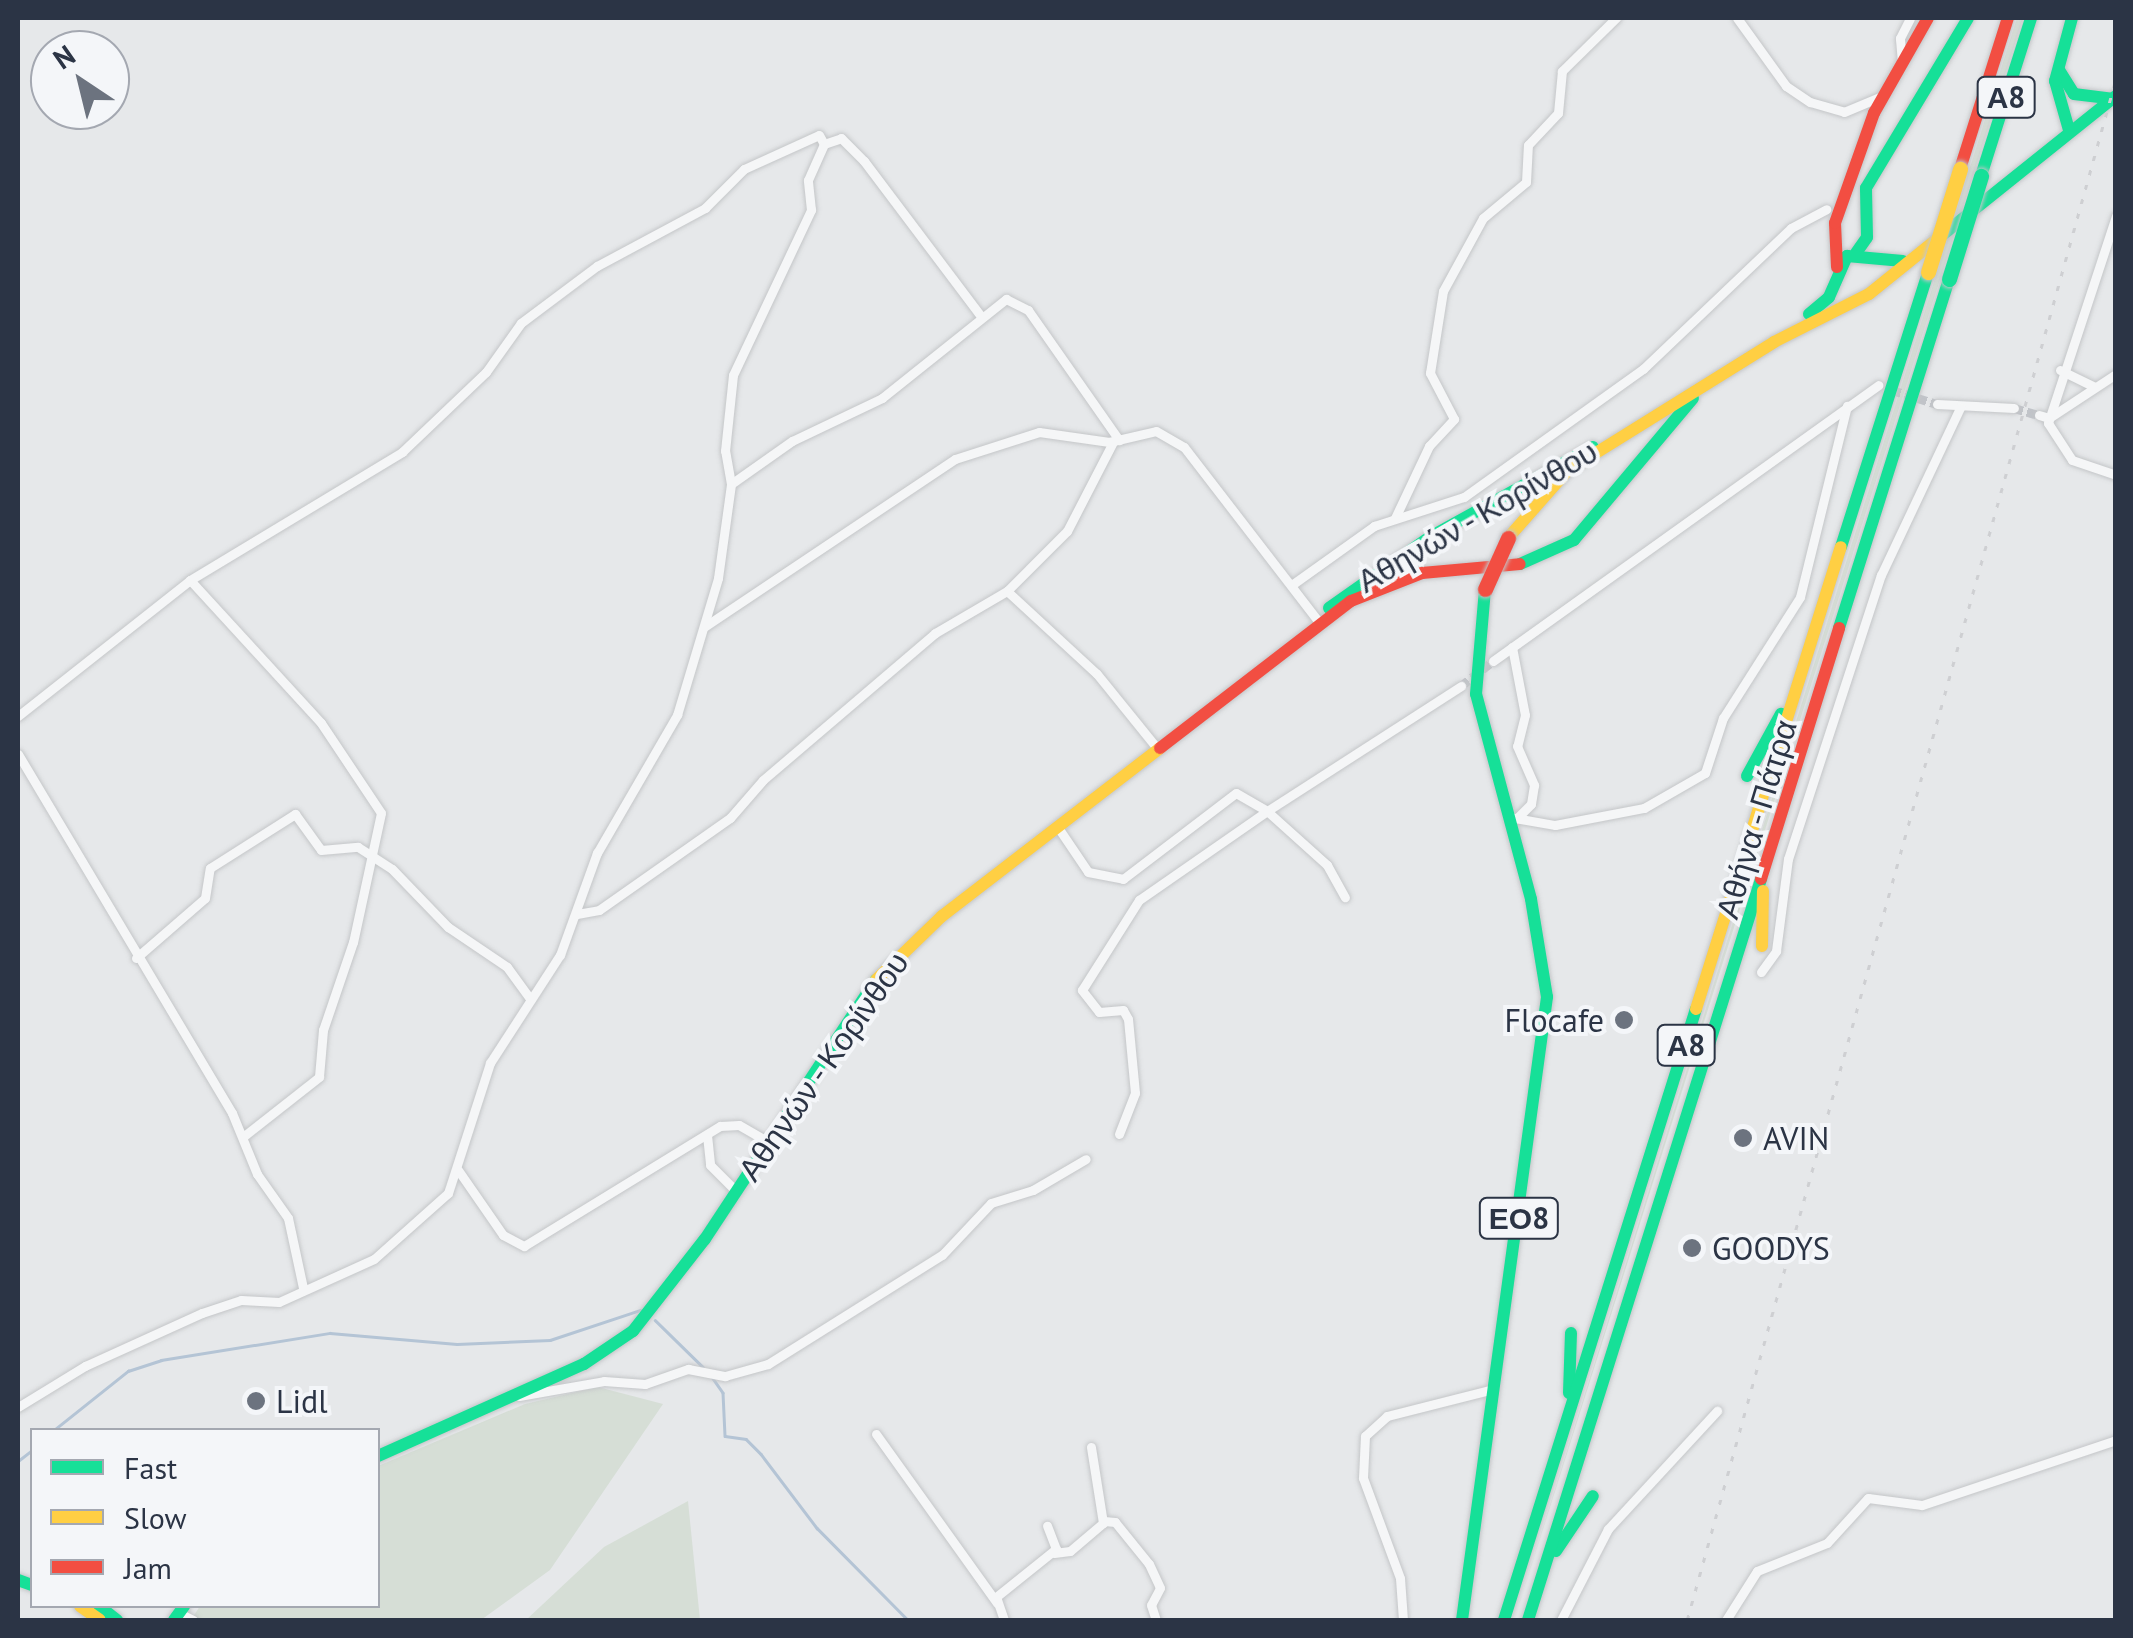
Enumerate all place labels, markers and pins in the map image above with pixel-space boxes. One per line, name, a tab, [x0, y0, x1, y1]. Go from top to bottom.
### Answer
place label: Flocafe	[1505, 1001, 1604, 1039]
marker: Flocafe	[1613, 1009, 1635, 1031]
place label: AVIN	[1763, 1119, 1829, 1157]
marker: AVIN	[1732, 1127, 1754, 1149]
place label: GOODYS	[1712, 1229, 1830, 1267]
marker: GOODYS	[1681, 1237, 1703, 1259]
place label: Lidl	[276, 1382, 328, 1420]
marker: Lidl	[245, 1390, 267, 1412]

